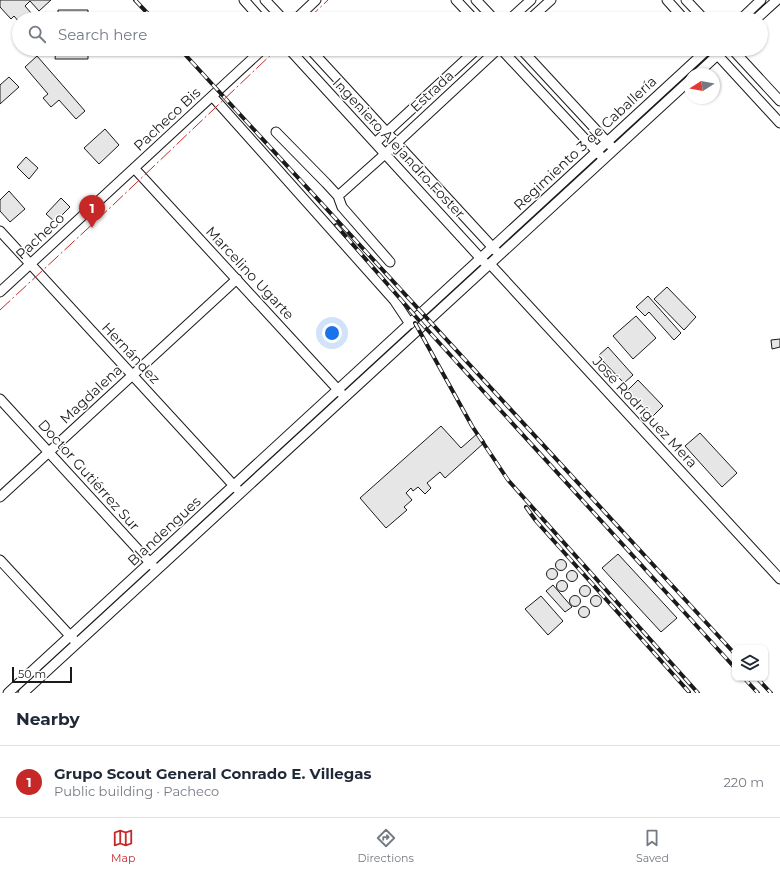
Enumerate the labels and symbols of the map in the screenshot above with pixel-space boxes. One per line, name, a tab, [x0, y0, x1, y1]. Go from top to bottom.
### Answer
street label: Estrada	[407, 66, 457, 116]
north arrow	[684, 68, 720, 104]
street label: Regimiento 3 de Caballería	[510, 72, 660, 214]
street label: Ingeniero Alejandro Foster	[329, 74, 469, 222]
street label: Pacheco Bis	[130, 83, 204, 155]
pin: 1	[79, 195, 105, 228]
street label: Pacheco	[12, 209, 68, 263]
street label: Marcelino Ugarte	[202, 222, 298, 324]
street label: Hernández	[98, 318, 164, 388]
your location	[322, 323, 342, 343]
street label: José Rodríguez Mera	[588, 352, 701, 471]
street label: Magdalena	[56, 361, 126, 427]
street label: Doctor Gutiérrez Sur	[34, 416, 144, 535]
street label: Blandengues	[124, 492, 205, 570]
scale bar	[12, 665, 72, 684]

